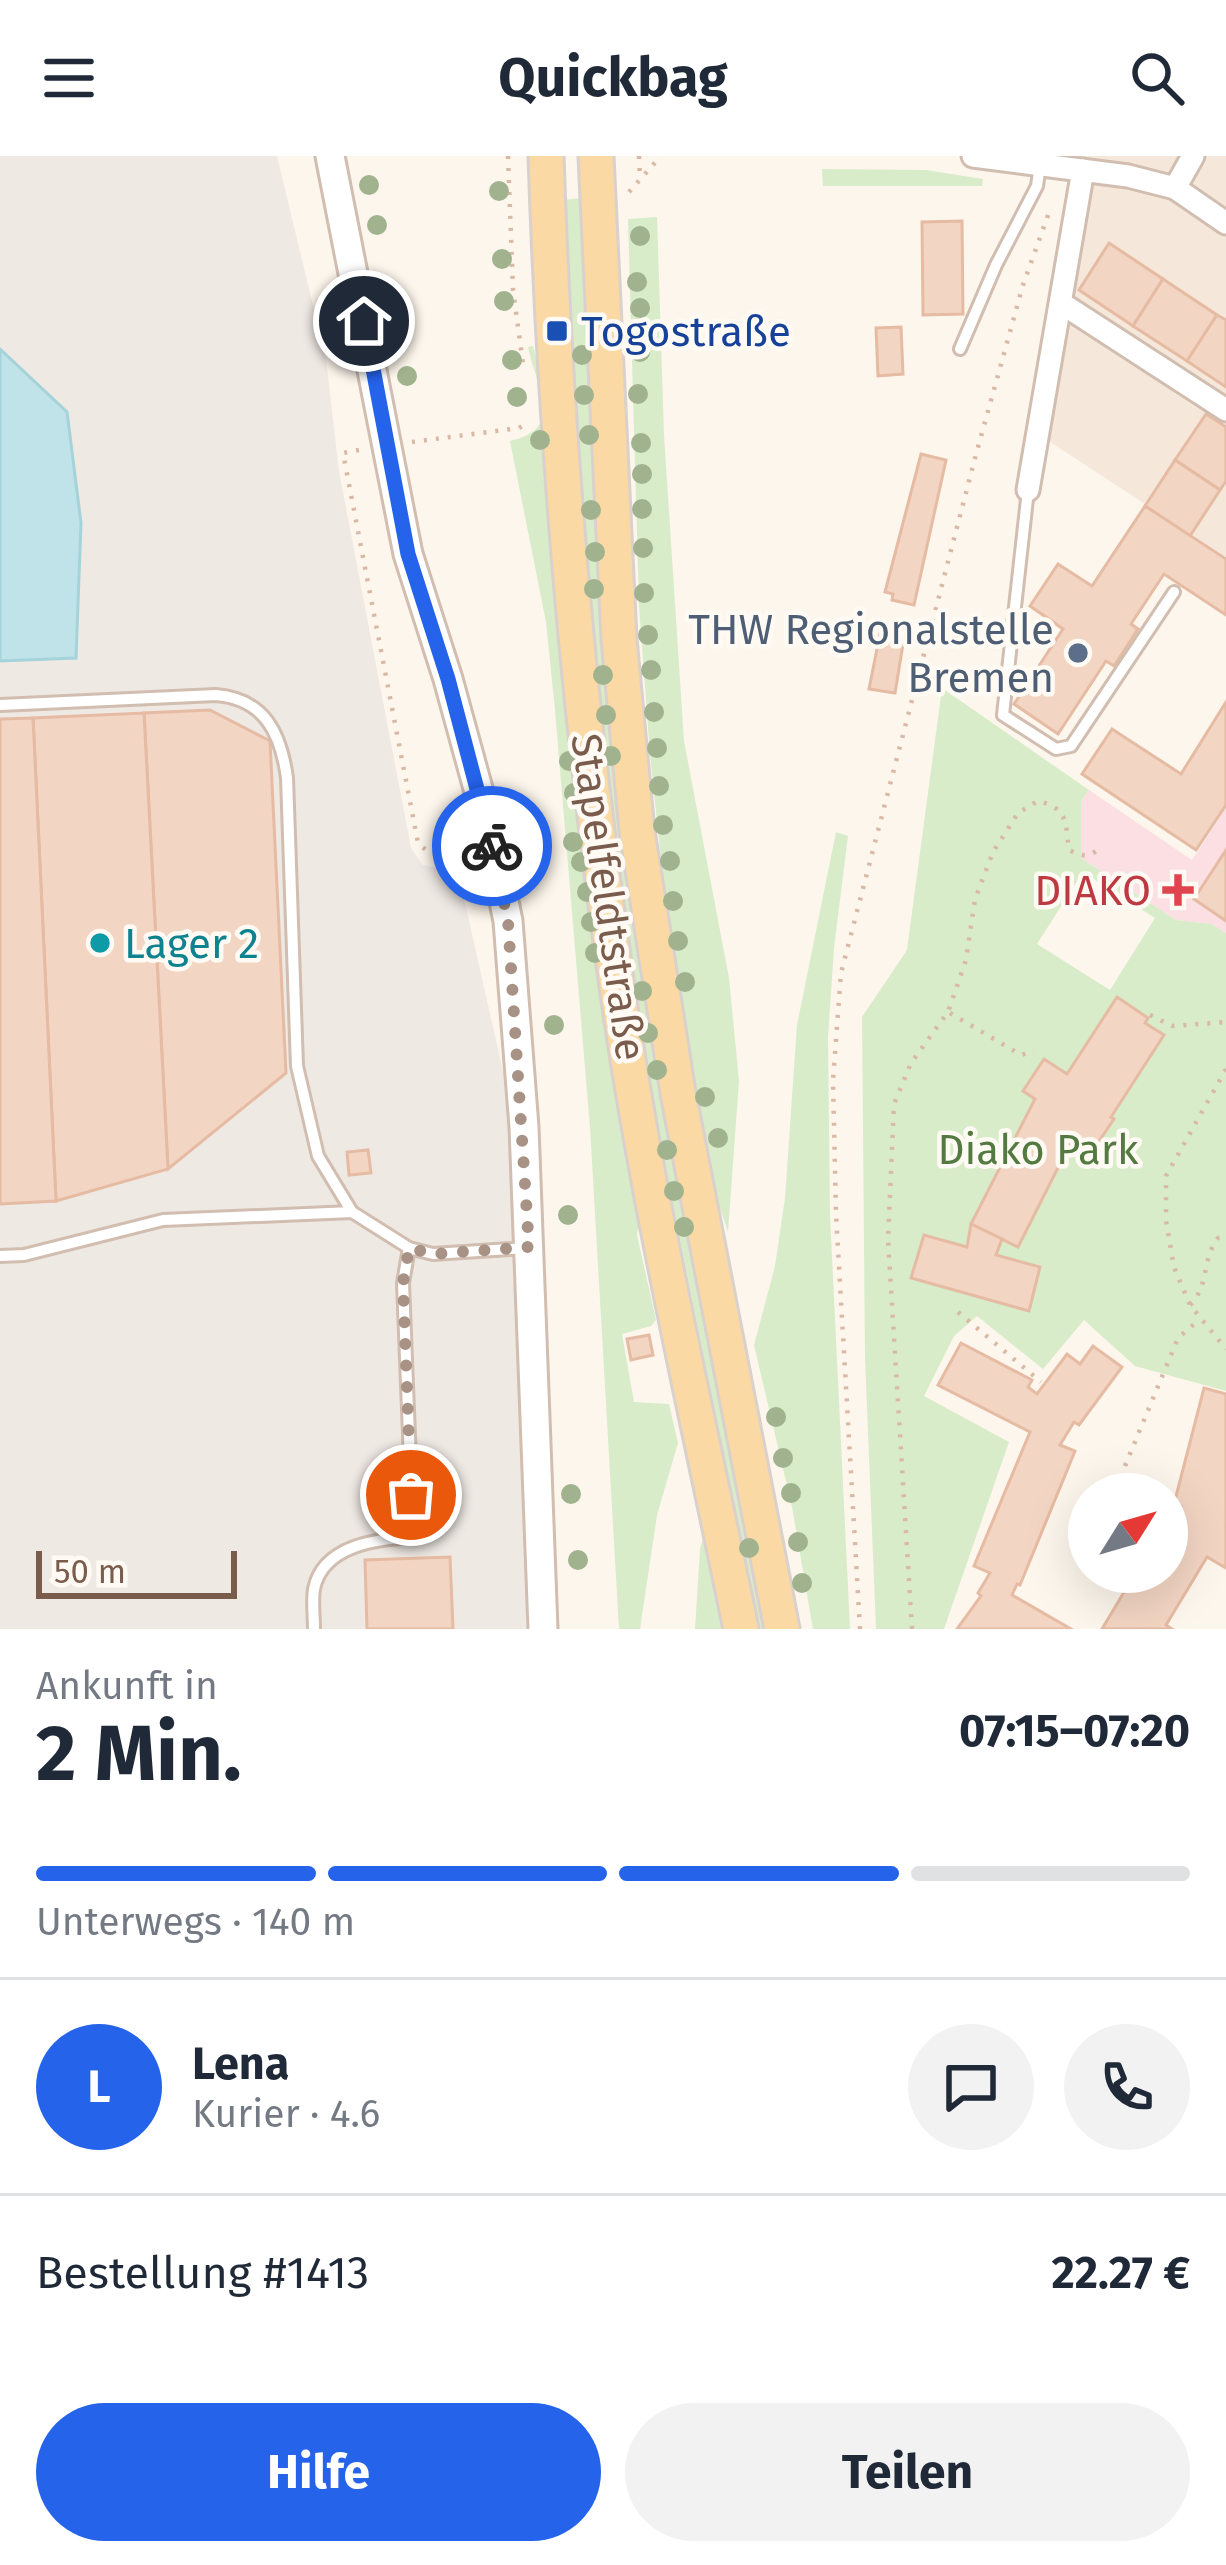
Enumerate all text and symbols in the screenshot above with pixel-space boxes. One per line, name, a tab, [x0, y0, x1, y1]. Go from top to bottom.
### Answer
icon: menu	[36, 45, 102, 111]
icon: search	[1124, 45, 1190, 111]
text: Quickbag	[498, 46, 728, 110]
pin	[313, 270, 415, 372]
icon: home	[331, 288, 397, 354]
place label: Togostraße	[581, 307, 791, 357]
marker: Togostraße	[544, 318, 570, 344]
place label: THW Regionalstelle Bremen	[688, 605, 1054, 703]
marker: THW Regionalstelle Bremen	[1065, 640, 1091, 666]
street label: Stapelfeldtstraße	[560, 730, 656, 1064]
courier	[432, 786, 552, 906]
icon: bike	[459, 813, 525, 879]
place label: DIAKO	[1034, 866, 1151, 916]
marker: DIAKO	[1162, 874, 1194, 906]
place label: Lager 2	[124, 919, 259, 969]
marker: Lager 2	[87, 930, 113, 956]
park label: Diako Park	[937, 1125, 1139, 1175]
pin	[360, 1444, 462, 1546]
icon: bag	[378, 1462, 444, 1528]
north arrow	[1068, 1473, 1188, 1593]
map controls	[1068, 1473, 1188, 1593]
scale bar	[36, 1545, 237, 1598]
text: 50 m	[54, 1552, 126, 1592]
text: Ankunft in	[36, 1663, 218, 1709]
text: 07:15–07:20	[959, 1704, 1190, 1758]
text: 2 Min.	[36, 1707, 242, 1801]
text: Unterwegs · 140 m	[36, 1899, 355, 1945]
button: chat	[908, 2024, 1034, 2150]
button: phone	[1064, 2024, 1190, 2150]
text: Lena	[192, 2037, 289, 2091]
text: L	[87, 2060, 111, 2114]
text: Kurier · 4.6	[192, 2091, 380, 2137]
text: Bestellung #1413	[36, 2246, 369, 2300]
text: 22.27 €	[1052, 2246, 1190, 2300]
button: Hilfe	[36, 2403, 601, 2541]
button: Teilen	[625, 2403, 1190, 2541]

